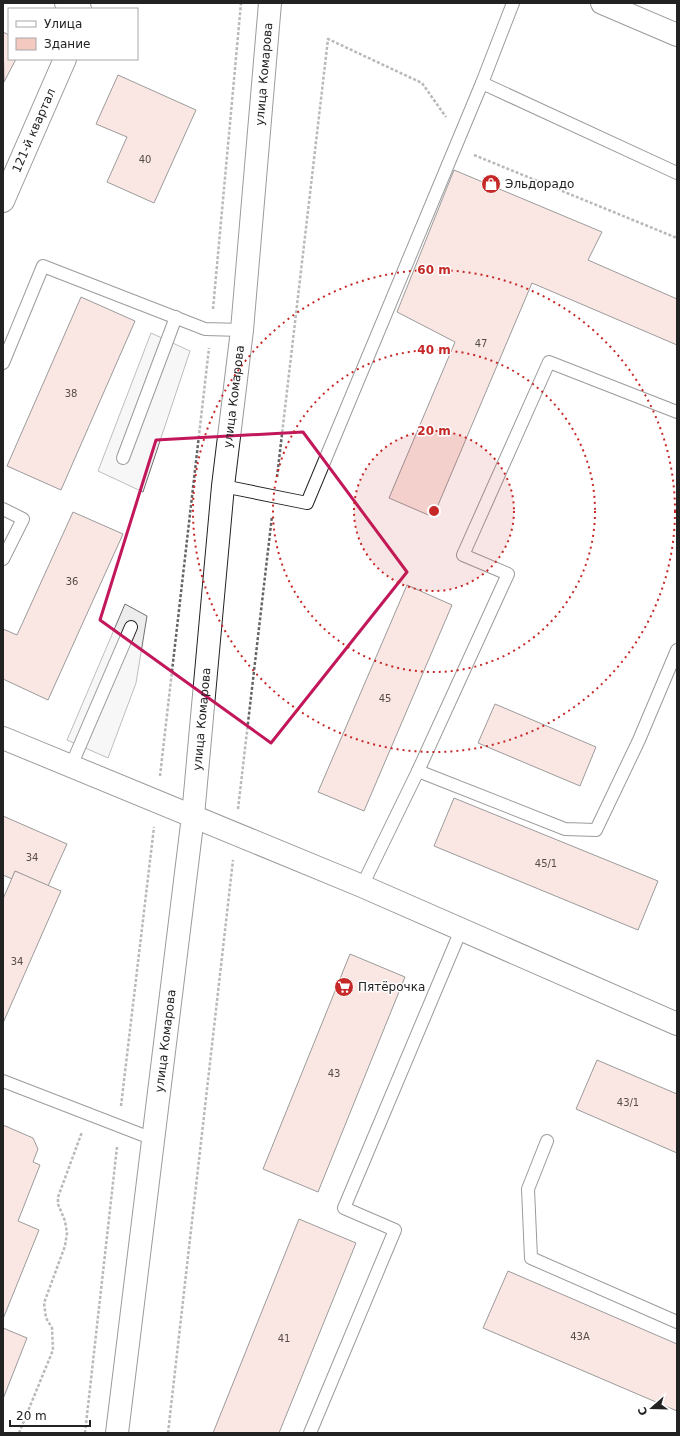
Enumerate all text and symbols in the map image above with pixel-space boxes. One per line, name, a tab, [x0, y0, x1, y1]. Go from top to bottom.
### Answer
legend	[8, 8, 138, 60]
text: Улица	[44, 17, 82, 31]
street label: улица Комарова	[253, 22, 275, 126]
text: Здание	[44, 37, 90, 51]
street label: 121-й квартал	[9, 86, 58, 175]
house number: 40	[139, 154, 151, 165]
shop icon: Эльдорадо	[480, 173, 502, 195]
place label: Эльдорадо	[505, 177, 574, 191]
text: 60 m	[417, 263, 451, 277]
house number: 47	[475, 338, 487, 349]
text: 40 m	[417, 343, 451, 357]
street label: улица Комарова	[221, 344, 247, 449]
house number: 38	[65, 388, 77, 399]
text: 20 m	[417, 424, 451, 438]
centre of rings	[427, 504, 441, 518]
house number: 36	[66, 576, 78, 587]
street label: улица Комарова	[190, 667, 213, 771]
house number: 45	[379, 693, 391, 704]
house number: 34	[26, 852, 38, 863]
house number: 45/1	[535, 858, 557, 869]
house number: 34	[11, 956, 23, 967]
supermarket icon: Пятёрочка	[333, 976, 355, 998]
place label: Пятёрочка	[358, 980, 425, 994]
street label: улица Комарова	[152, 989, 179, 1093]
house number: 43	[328, 1068, 340, 1079]
house number: 43/1	[617, 1097, 639, 1108]
house number: 43А	[570, 1331, 590, 1342]
house number: 41	[278, 1333, 290, 1344]
north arrow	[632, 1388, 672, 1428]
scale bar	[10, 1402, 90, 1428]
text: С	[636, 1405, 651, 1417]
text: 20 m	[16, 1409, 47, 1423]

